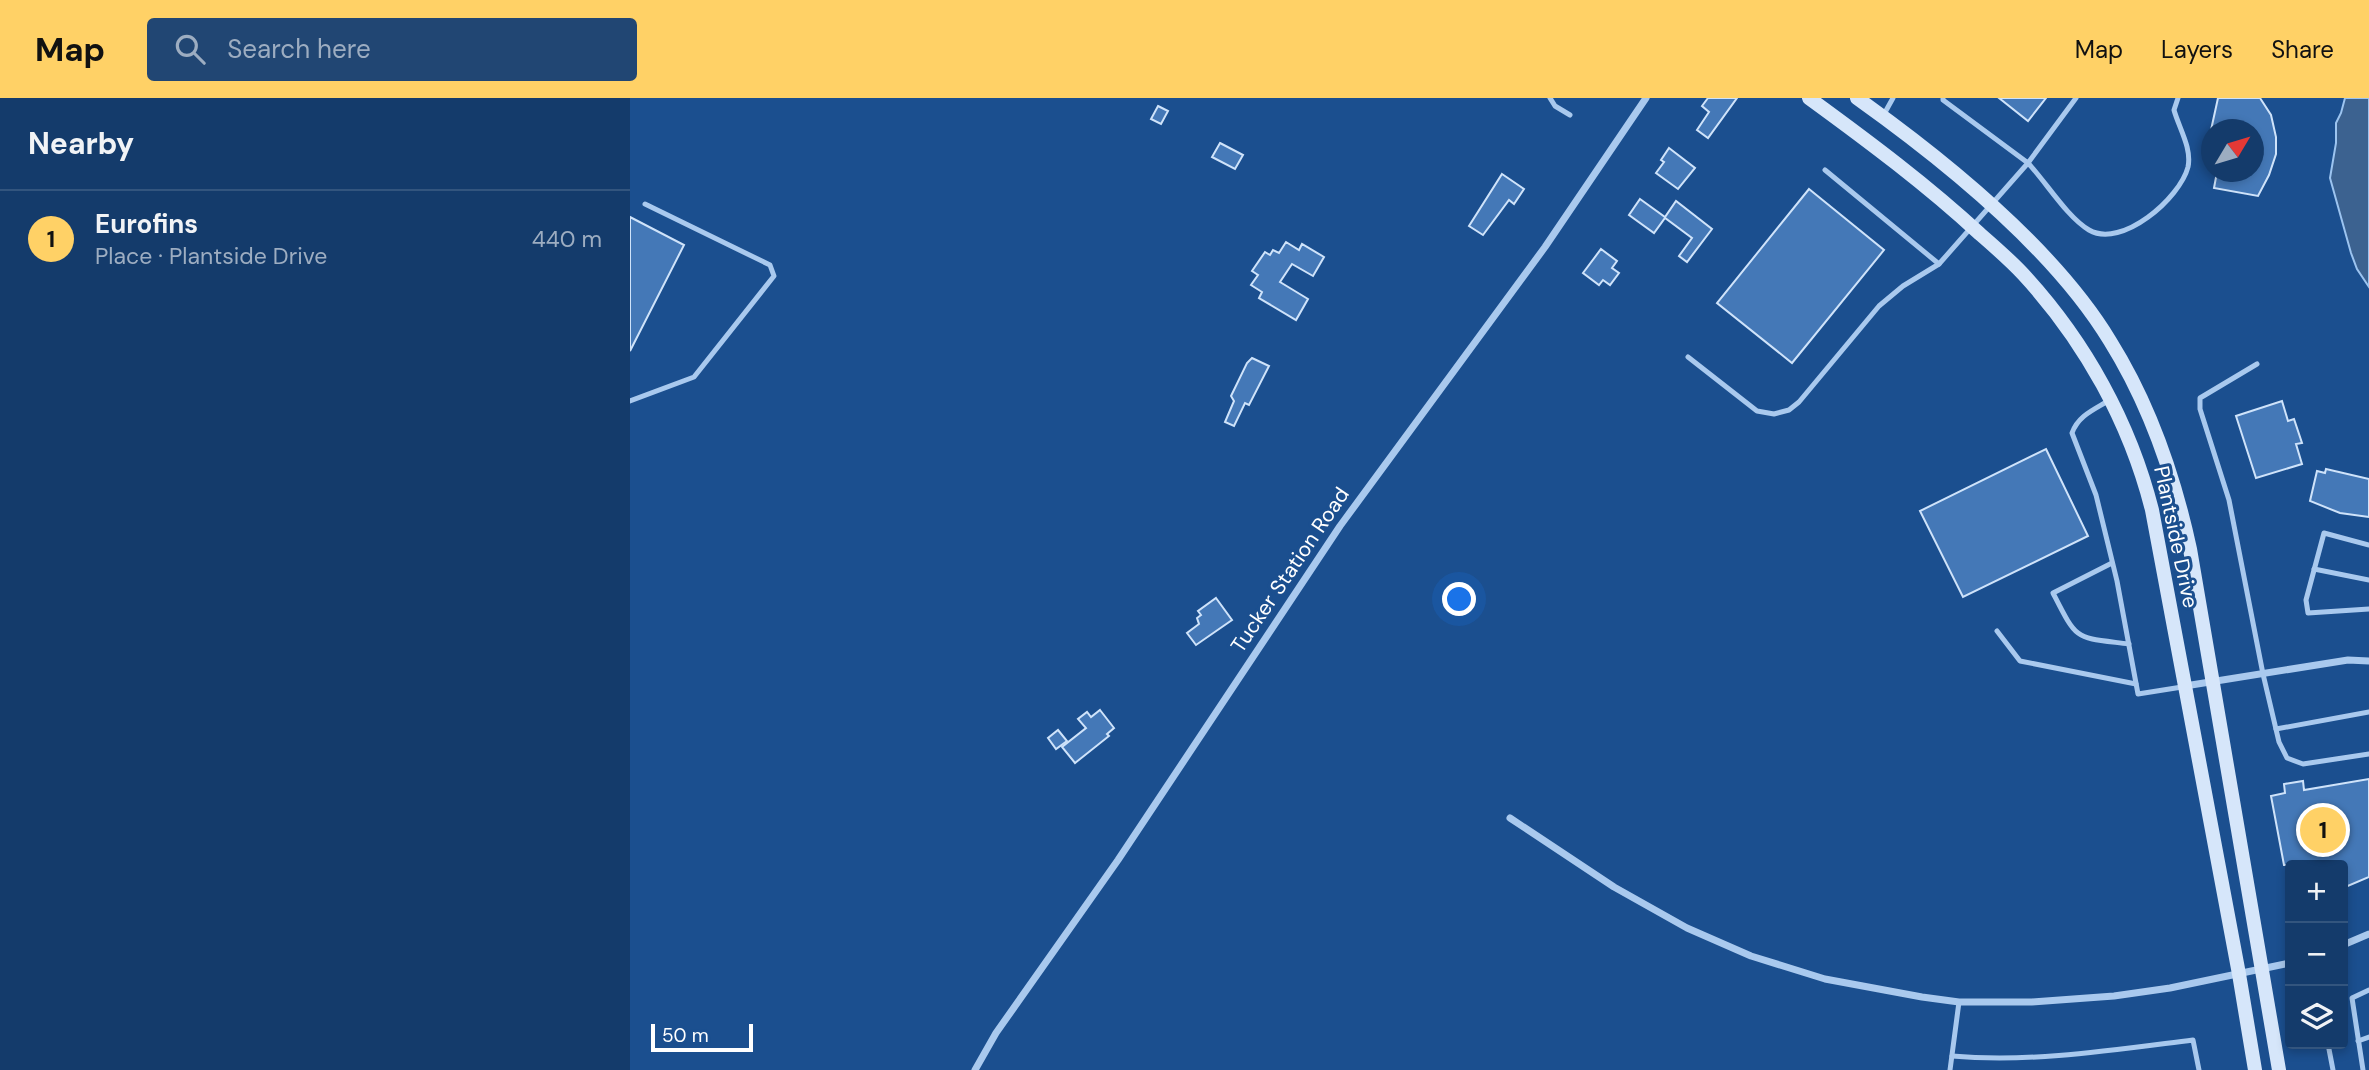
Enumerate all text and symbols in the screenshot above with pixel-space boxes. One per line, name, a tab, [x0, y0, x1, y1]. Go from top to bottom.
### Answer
search box	[147, 18, 637, 81]
text: Map	[35, 28, 105, 71]
icon: search	[171, 30, 209, 68]
text: Search here	[227, 32, 371, 66]
text: Map	[2075, 34, 2123, 65]
text: Layers	[2161, 34, 2233, 65]
text: Share	[2271, 34, 2334, 65]
north arrow	[2201, 119, 2264, 182]
text: Nearby	[28, 124, 134, 163]
text: Eurofins	[95, 207, 198, 241]
text: 1	[47, 224, 55, 254]
text: 440 m	[532, 224, 602, 254]
text: Place · Plantside Drive	[95, 241, 327, 271]
street label: Plantside Drive	[2147, 463, 2205, 611]
street label: Tucker Station Road	[1224, 482, 1356, 658]
your location	[1442, 582, 1476, 616]
pin: 1	[2300, 804, 2346, 856]
map controls	[2285, 860, 2348, 1049]
button: +	[2285, 860, 2348, 923]
button: −	[2285, 923, 2348, 986]
button: layers	[2285, 986, 2348, 1049]
scale bar	[651, 1021, 752, 1053]
text: 50 m	[662, 1023, 709, 1048]

